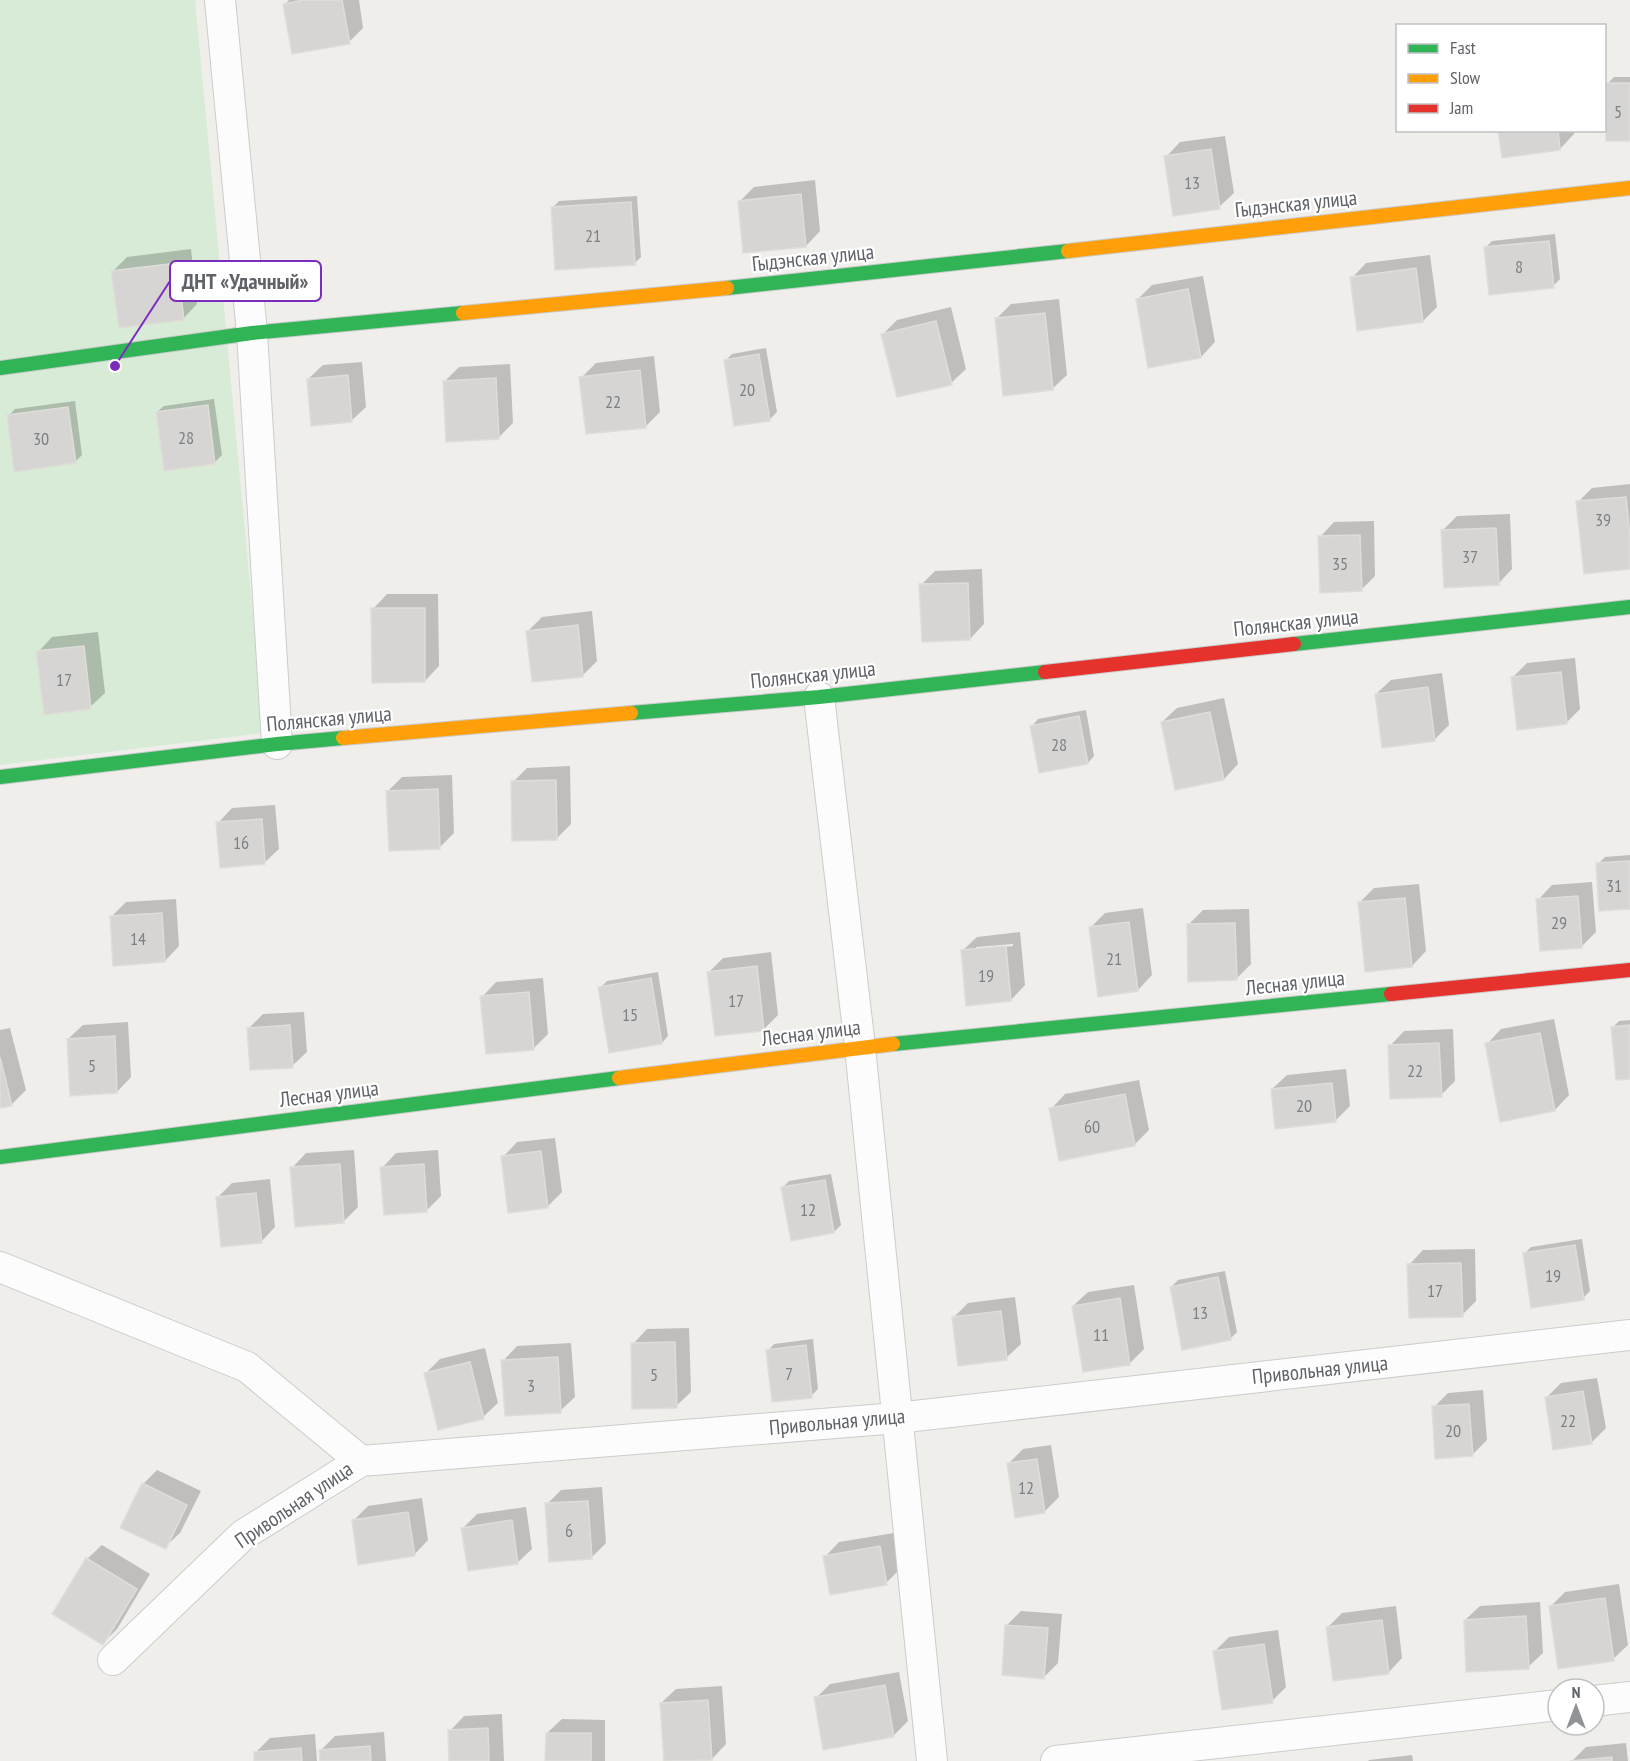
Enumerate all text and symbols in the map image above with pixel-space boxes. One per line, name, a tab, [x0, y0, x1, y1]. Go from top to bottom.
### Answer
legend	[1396, 24, 1606, 132]
text: Fast	[1450, 36, 1476, 59]
text: Slow	[1450, 66, 1481, 89]
text: Jam	[1449, 96, 1473, 119]
house number: 5	[1614, 100, 1622, 123]
house number: 13	[1184, 171, 1200, 194]
street label: Гыдэнская улица	[1234, 184, 1358, 223]
house number: 21	[585, 224, 601, 247]
street label: Гыдэнская улица	[751, 238, 875, 277]
house number: 8	[1515, 255, 1523, 278]
callout: ДНТ «Удачный»	[170, 261, 321, 301]
text: ДНТ «Удачный»	[182, 267, 308, 295]
house number: 20	[739, 378, 755, 401]
house number: 22	[605, 390, 621, 413]
house number: 28	[178, 426, 194, 449]
house number: 30	[33, 427, 49, 450]
house number: 39	[1595, 508, 1611, 531]
house number: 37	[1462, 545, 1478, 568]
house number: 35	[1332, 552, 1348, 575]
street label: Полянская улица	[1232, 603, 1360, 642]
street label: Полянская улица	[749, 655, 877, 694]
house number: 17	[56, 668, 72, 691]
street label: Полянская улица	[265, 700, 393, 737]
house number: 28	[1051, 733, 1067, 756]
house number: 16	[233, 831, 249, 854]
house number: 31	[1606, 874, 1622, 897]
house number: 29	[1551, 911, 1567, 934]
house number: 14	[130, 927, 146, 950]
house number: 21	[1106, 947, 1122, 970]
house number: 19	[978, 964, 994, 987]
street label: Лесная улица	[1243, 964, 1346, 1001]
house number: 17	[728, 989, 744, 1012]
house number: 15	[622, 1003, 638, 1026]
street label: Лесная улица	[759, 1013, 862, 1052]
house number: 5	[88, 1054, 96, 1077]
house number: 22	[1407, 1059, 1423, 1082]
street label: Лесная улица	[277, 1074, 380, 1113]
house number: 20	[1296, 1094, 1312, 1117]
house number: 60	[1084, 1115, 1100, 1138]
house number: 12	[800, 1198, 816, 1221]
house number: 19	[1545, 1264, 1561, 1287]
house number: 17	[1427, 1279, 1443, 1302]
house number: 13	[1192, 1301, 1208, 1324]
house number: 11	[1093, 1323, 1109, 1346]
street label: Привольная улица	[1251, 1349, 1389, 1390]
house number: 7	[785, 1362, 793, 1385]
house number: 5	[650, 1363, 658, 1386]
house number: 3	[527, 1374, 535, 1397]
street label: Привольная улица	[768, 1402, 906, 1441]
house number: 22	[1560, 1409, 1576, 1432]
house number: 20	[1445, 1419, 1461, 1442]
street label: Привольная улица	[230, 1455, 358, 1554]
house number: 12	[1018, 1476, 1034, 1499]
house number: 6	[565, 1519, 573, 1542]
north arrow	[1546, 1677, 1606, 1737]
text: N	[1572, 1682, 1580, 1702]

